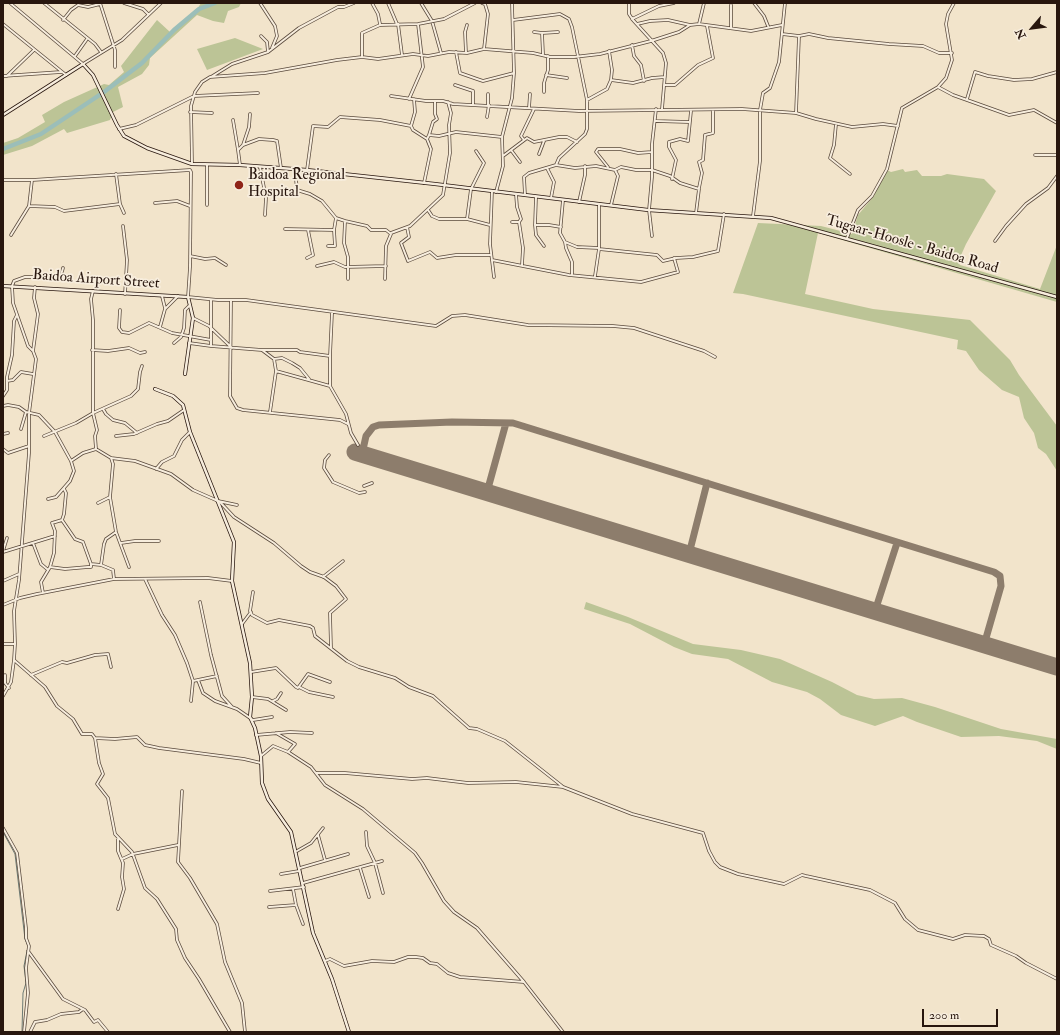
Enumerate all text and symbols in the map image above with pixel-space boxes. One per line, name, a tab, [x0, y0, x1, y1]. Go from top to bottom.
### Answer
north arrow	[1012, 8, 1052, 48]
text: N	[1013, 26, 1029, 41]
place label: Baidoa Regional Hospital	[248, 167, 345, 202]
marker: Baidoa Regional Hospital	[233, 179, 245, 191]
street label: Tugaar-Hoosle - Baidoa Road	[824, 212, 1000, 278]
street label: Baidoa Airport Street	[32, 267, 160, 293]
scale bar	[924, 1001, 1000, 1027]
text: 200 m	[929, 1008, 959, 1023]

